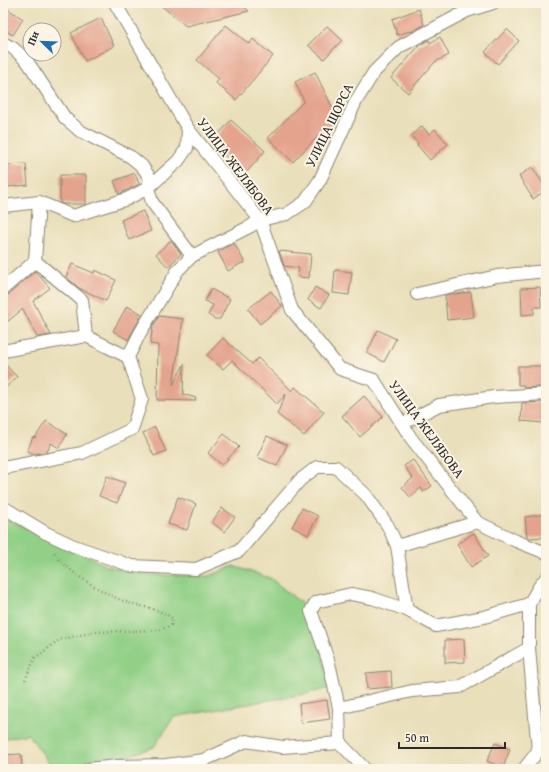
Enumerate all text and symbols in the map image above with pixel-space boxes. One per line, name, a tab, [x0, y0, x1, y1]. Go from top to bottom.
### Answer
north arrow	[22, 22, 62, 62]
text: Пн	[23, 28, 43, 48]
street label: УЛИЦА ЩОРСА	[300, 79, 358, 170]
street label: УЛИЦА ЖЕЛЯБОВА	[193, 113, 279, 219]
street label: УЛИЦА ЖЕЛЯБОВА	[385, 376, 470, 483]
scale bar	[399, 724, 505, 750]
text: 50 m	[405, 729, 429, 746]

